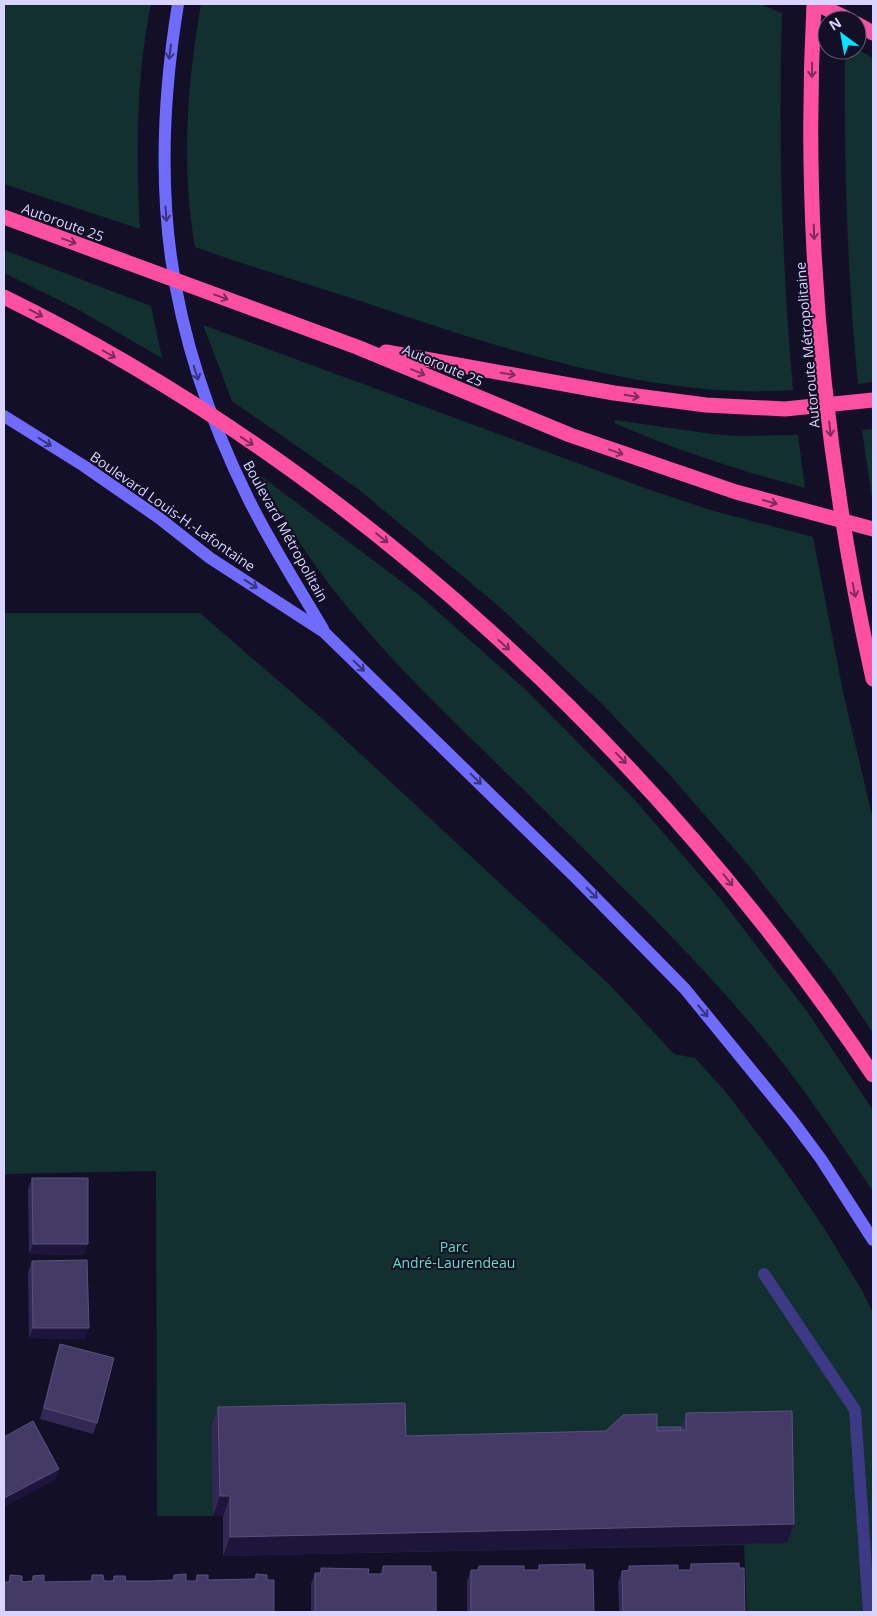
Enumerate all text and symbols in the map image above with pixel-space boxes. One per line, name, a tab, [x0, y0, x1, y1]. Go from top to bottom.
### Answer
north arrow	[817, 10, 867, 60]
text: N	[825, 12, 845, 35]
one-way arrow	[165, 44, 175, 60]
one-way arrow	[807, 62, 817, 78]
street label: Autoroute 25	[19, 198, 107, 246]
one-way arrow	[161, 206, 170, 222]
one-way arrow	[810, 224, 819, 240]
one-way arrow	[60, 237, 76, 246]
street label: Autoroute Métropolitaine	[790, 261, 824, 429]
one-way arrow	[213, 293, 228, 302]
one-way arrow	[28, 308, 43, 318]
street label: Autoroute 25	[400, 339, 486, 391]
one-way arrow	[102, 349, 116, 359]
one-way arrow	[192, 365, 202, 381]
one-way arrow	[410, 368, 425, 377]
one-way arrow	[500, 369, 516, 379]
one-way arrow	[623, 391, 639, 401]
one-way arrow	[825, 421, 835, 437]
one-way arrow	[239, 436, 253, 446]
one-way arrow	[38, 437, 52, 447]
street label: Boulevard Louis-H.-Lafontaine	[87, 447, 259, 575]
one-way arrow	[608, 448, 623, 457]
street label: Boulevard Métropolitain	[239, 457, 333, 605]
one-way arrow	[762, 497, 778, 507]
one-way arrow	[375, 533, 388, 544]
one-way arrow	[244, 580, 258, 590]
one-way arrow	[850, 581, 860, 597]
one-way arrow	[498, 639, 511, 651]
one-way arrow	[353, 660, 366, 672]
one-way arrow	[614, 752, 626, 764]
one-way arrow	[469, 773, 482, 785]
one-way arrow	[723, 873, 734, 886]
one-way arrow	[586, 887, 598, 899]
one-way arrow	[697, 1004, 708, 1017]
park label: Parc André-Laurendeau	[393, 1237, 515, 1272]

